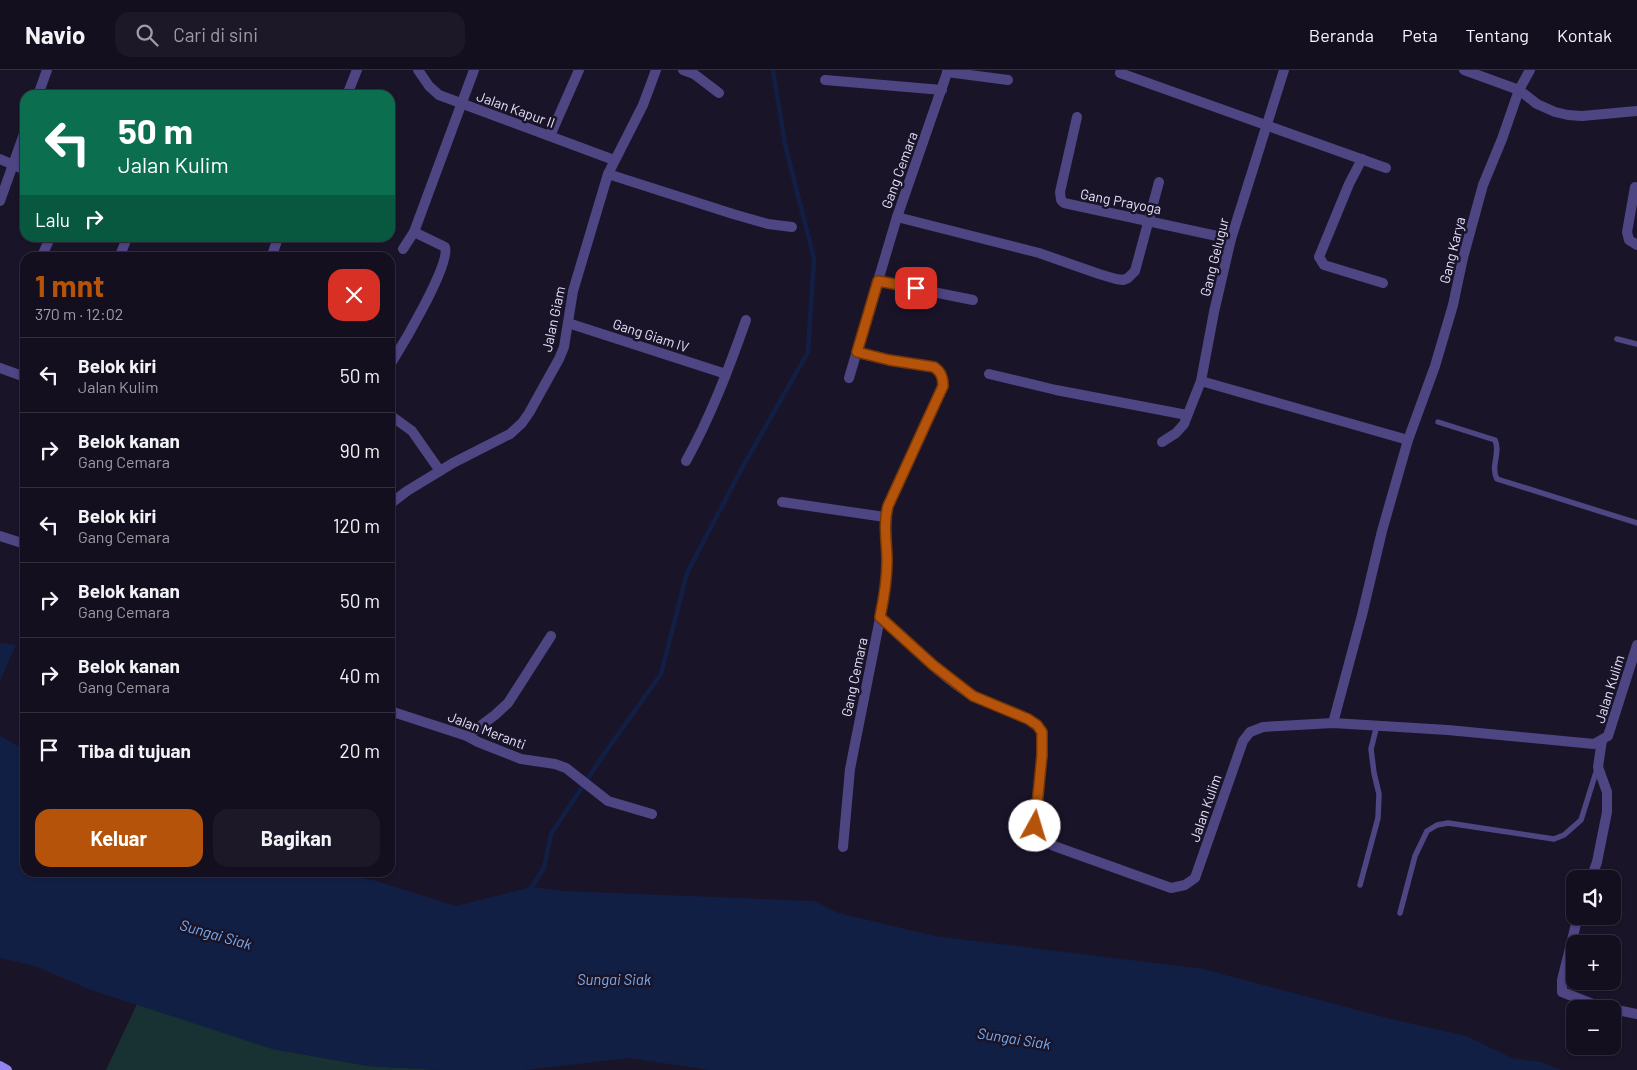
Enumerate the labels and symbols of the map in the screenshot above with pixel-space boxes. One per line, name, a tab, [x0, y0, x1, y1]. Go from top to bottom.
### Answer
street label: Jalan Kapur II	[475, 87, 557, 131]
street label: Gang Cemara	[877, 129, 921, 211]
street label: Gang Prayoga	[1079, 185, 1163, 217]
street label: Gang Karya	[1436, 215, 1468, 285]
street label: Gang Gelugur	[1196, 216, 1232, 298]
pin	[895, 267, 937, 309]
street label: Jalan Giam	[538, 285, 568, 353]
street label: Gang Giam IV	[611, 315, 691, 355]
street label: Gang Cemara	[837, 636, 871, 718]
street label: Jalan Kulim	[1591, 653, 1627, 725]
street label: Jalan Meranti	[446, 707, 528, 753]
street label: Jalan Kulim	[1186, 772, 1224, 844]
position arrow	[1008, 799, 1060, 851]
water label: Sungai Siak	[178, 915, 255, 953]
water label: Sungai Siak	[577, 970, 652, 988]
water label: Sungai Siak	[976, 1023, 1053, 1053]

